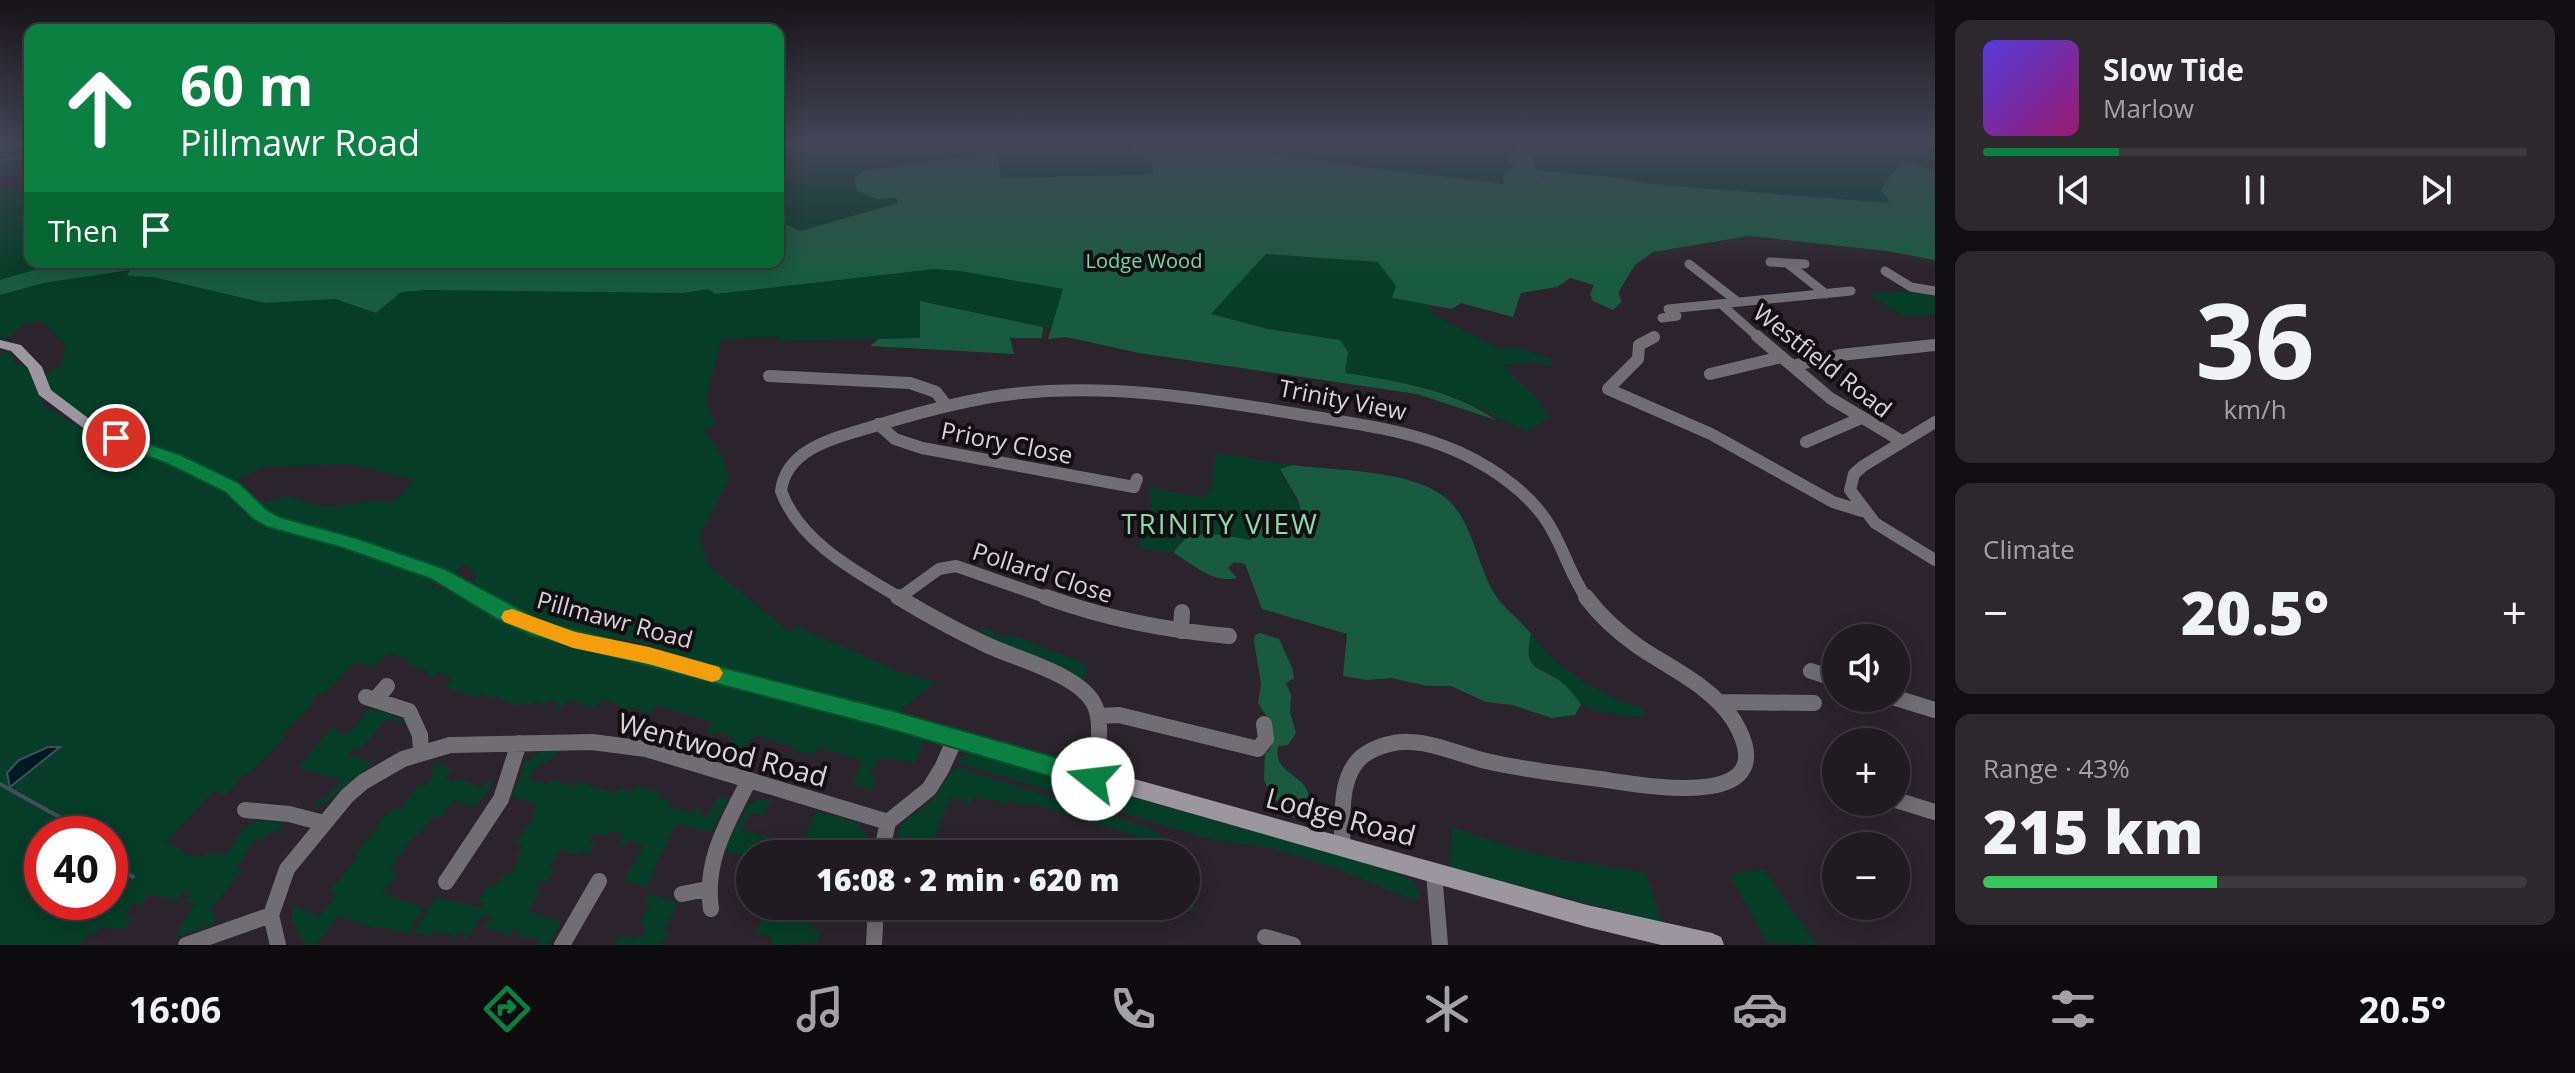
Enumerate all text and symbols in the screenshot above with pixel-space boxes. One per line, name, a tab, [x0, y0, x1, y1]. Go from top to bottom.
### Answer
text: 60 m	[180, 46, 314, 122]
text: Slow Tide	[2103, 49, 2244, 90]
icon: ahead	[48, 56, 152, 160]
text: Marlow	[2103, 90, 2194, 126]
text: Pillmawr Road	[180, 118, 420, 167]
icon: previous	[2052, 168, 2096, 212]
icon: pause	[2233, 168, 2277, 212]
icon: next	[2414, 168, 2458, 212]
icon: arrive	[134, 208, 178, 252]
text: Then	[48, 210, 118, 251]
park label: Lodge Wood	[1086, 247, 1202, 274]
text: 36	[2196, 268, 2314, 409]
street label: Westfield Road	[1747, 295, 1899, 425]
street label: Trinity View	[1276, 370, 1410, 428]
text: km/h	[2223, 391, 2287, 427]
pin	[82, 404, 150, 472]
street label: Priory Close	[938, 413, 1076, 471]
icon: arrive	[94, 416, 138, 460]
district label: TRINITY VIEW	[1121, 504, 1319, 542]
text: Climate	[1983, 531, 2075, 567]
street label: Pollard Close	[969, 534, 1117, 610]
text: 20.5°	[2181, 571, 2329, 653]
street label: Pillmawr Road	[533, 582, 697, 656]
text: −	[1983, 582, 2008, 642]
text: +	[2502, 582, 2527, 642]
map controls	[1822, 624, 1910, 920]
button: sound	[1822, 624, 1910, 712]
street label: Wentwood Road	[614, 703, 832, 795]
button: +	[1822, 728, 1910, 816]
position arrow	[1051, 737, 1135, 821]
text: Range · 43%	[1983, 750, 2130, 786]
street label: Lodge Road	[1262, 778, 1420, 854]
text: 215 km	[1983, 790, 2204, 872]
speed limit sign: 40	[24, 816, 128, 920]
button: −	[1822, 832, 1910, 920]
text: 16:08 · 2 min · 620 m	[816, 859, 1120, 900]
icon: directions	[479, 981, 535, 1037]
icon: music	[792, 981, 848, 1037]
icon: phone	[1105, 981, 1161, 1037]
icon: climate	[1419, 981, 1475, 1037]
icon: car	[1732, 981, 1788, 1037]
icon: filters	[2045, 981, 2101, 1037]
text: 16:06	[129, 985, 221, 1034]
text: 20.5°	[2359, 985, 2446, 1034]

